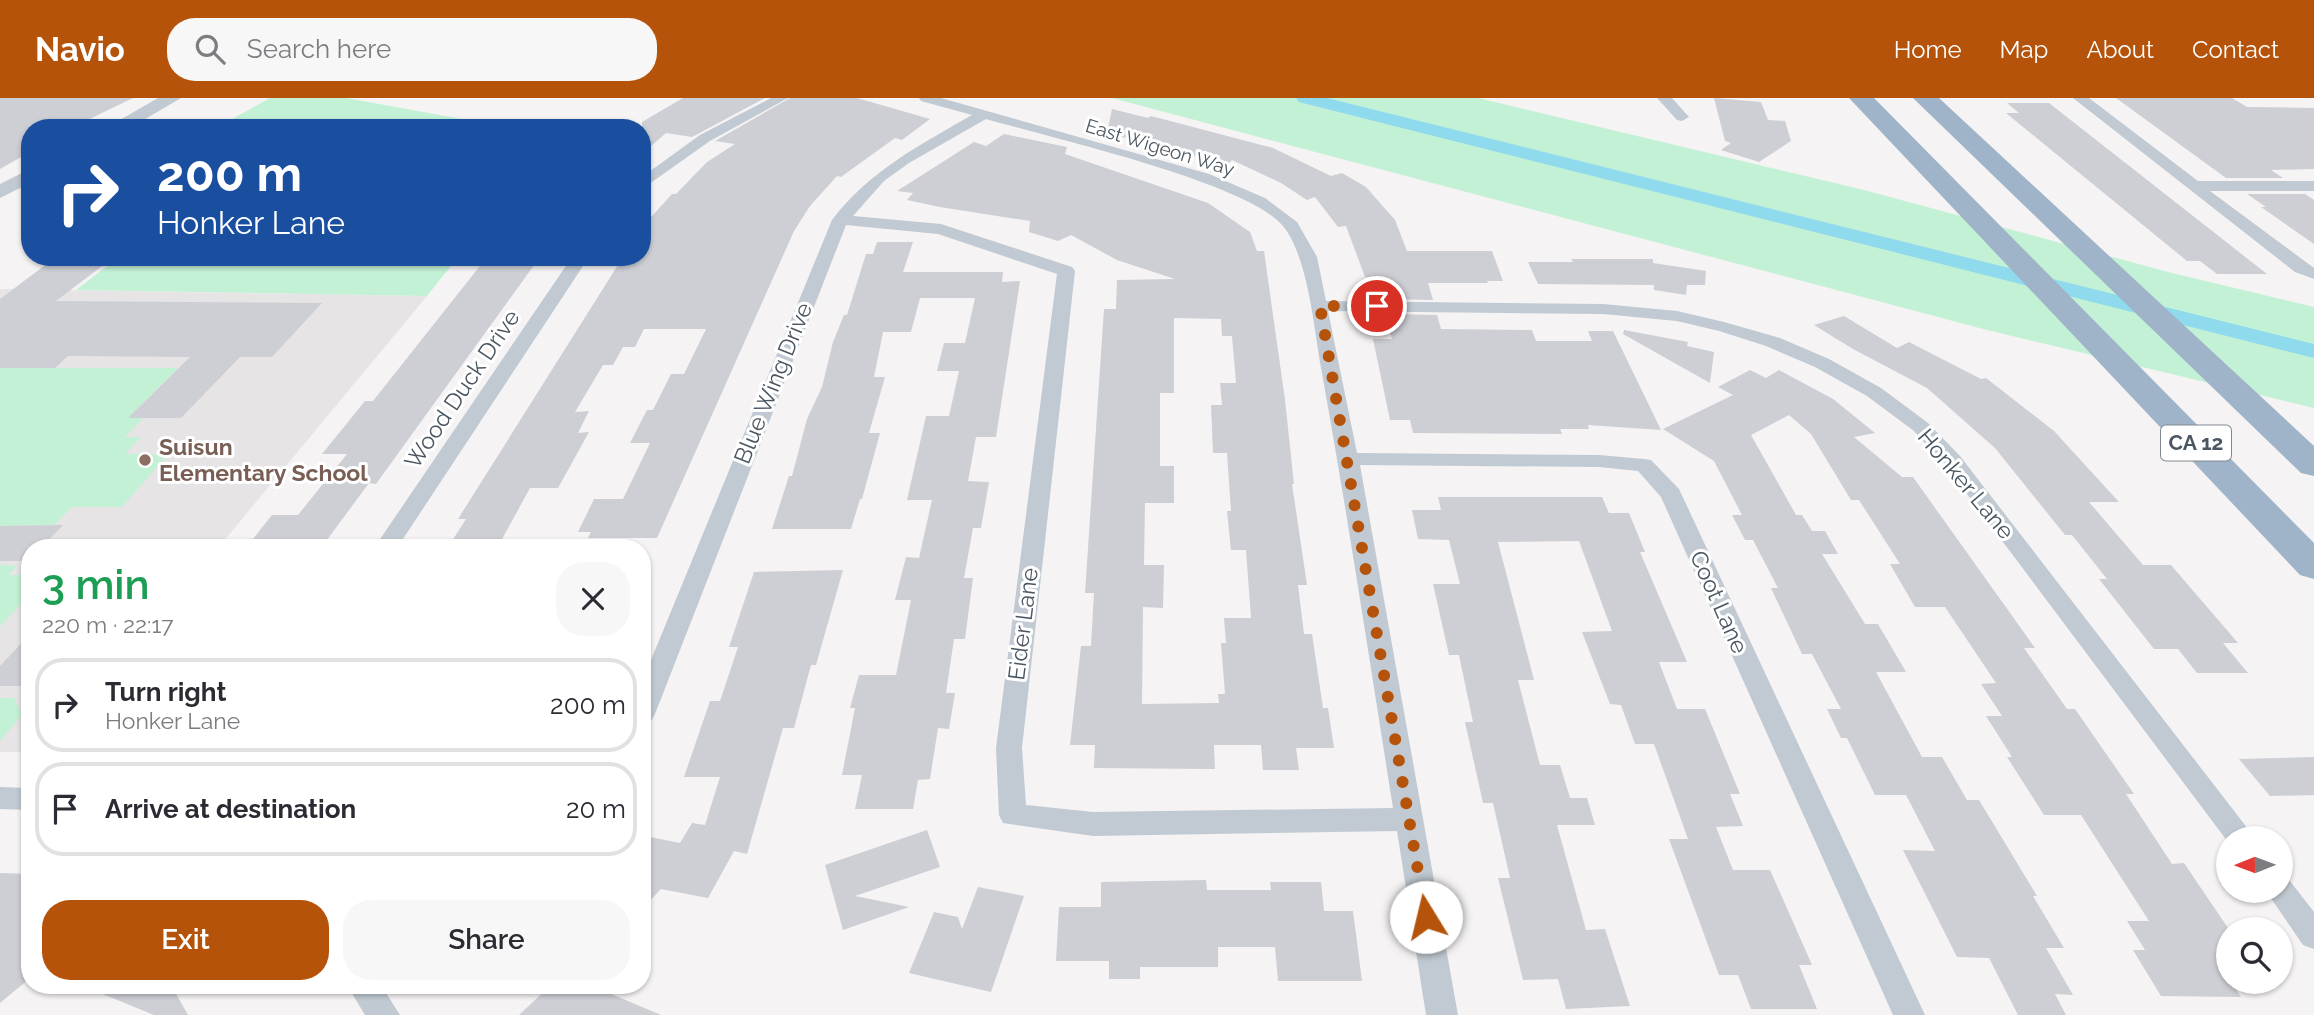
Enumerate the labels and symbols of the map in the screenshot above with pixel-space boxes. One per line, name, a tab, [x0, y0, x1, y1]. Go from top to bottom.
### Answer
street label: East Wigeon Way	[1083, 114, 1237, 180]
pin	[1347, 276, 1407, 336]
street label: Blue Wing Drive	[728, 298, 817, 467]
street label: Wood Duck Drive	[398, 304, 525, 473]
street label: Honker Lane	[1913, 423, 2020, 544]
road number: CA 12	[2161, 426, 2231, 460]
place label: Suisun Elementary School	[159, 433, 368, 486]
marker: Suisun Elementary School	[137, 452, 153, 468]
street label: Coot Lane	[1685, 546, 1754, 657]
street label: Eider Lane	[1002, 566, 1043, 682]
north arrow	[2216, 826, 2292, 903]
position arrow	[1389, 880, 1463, 954]

